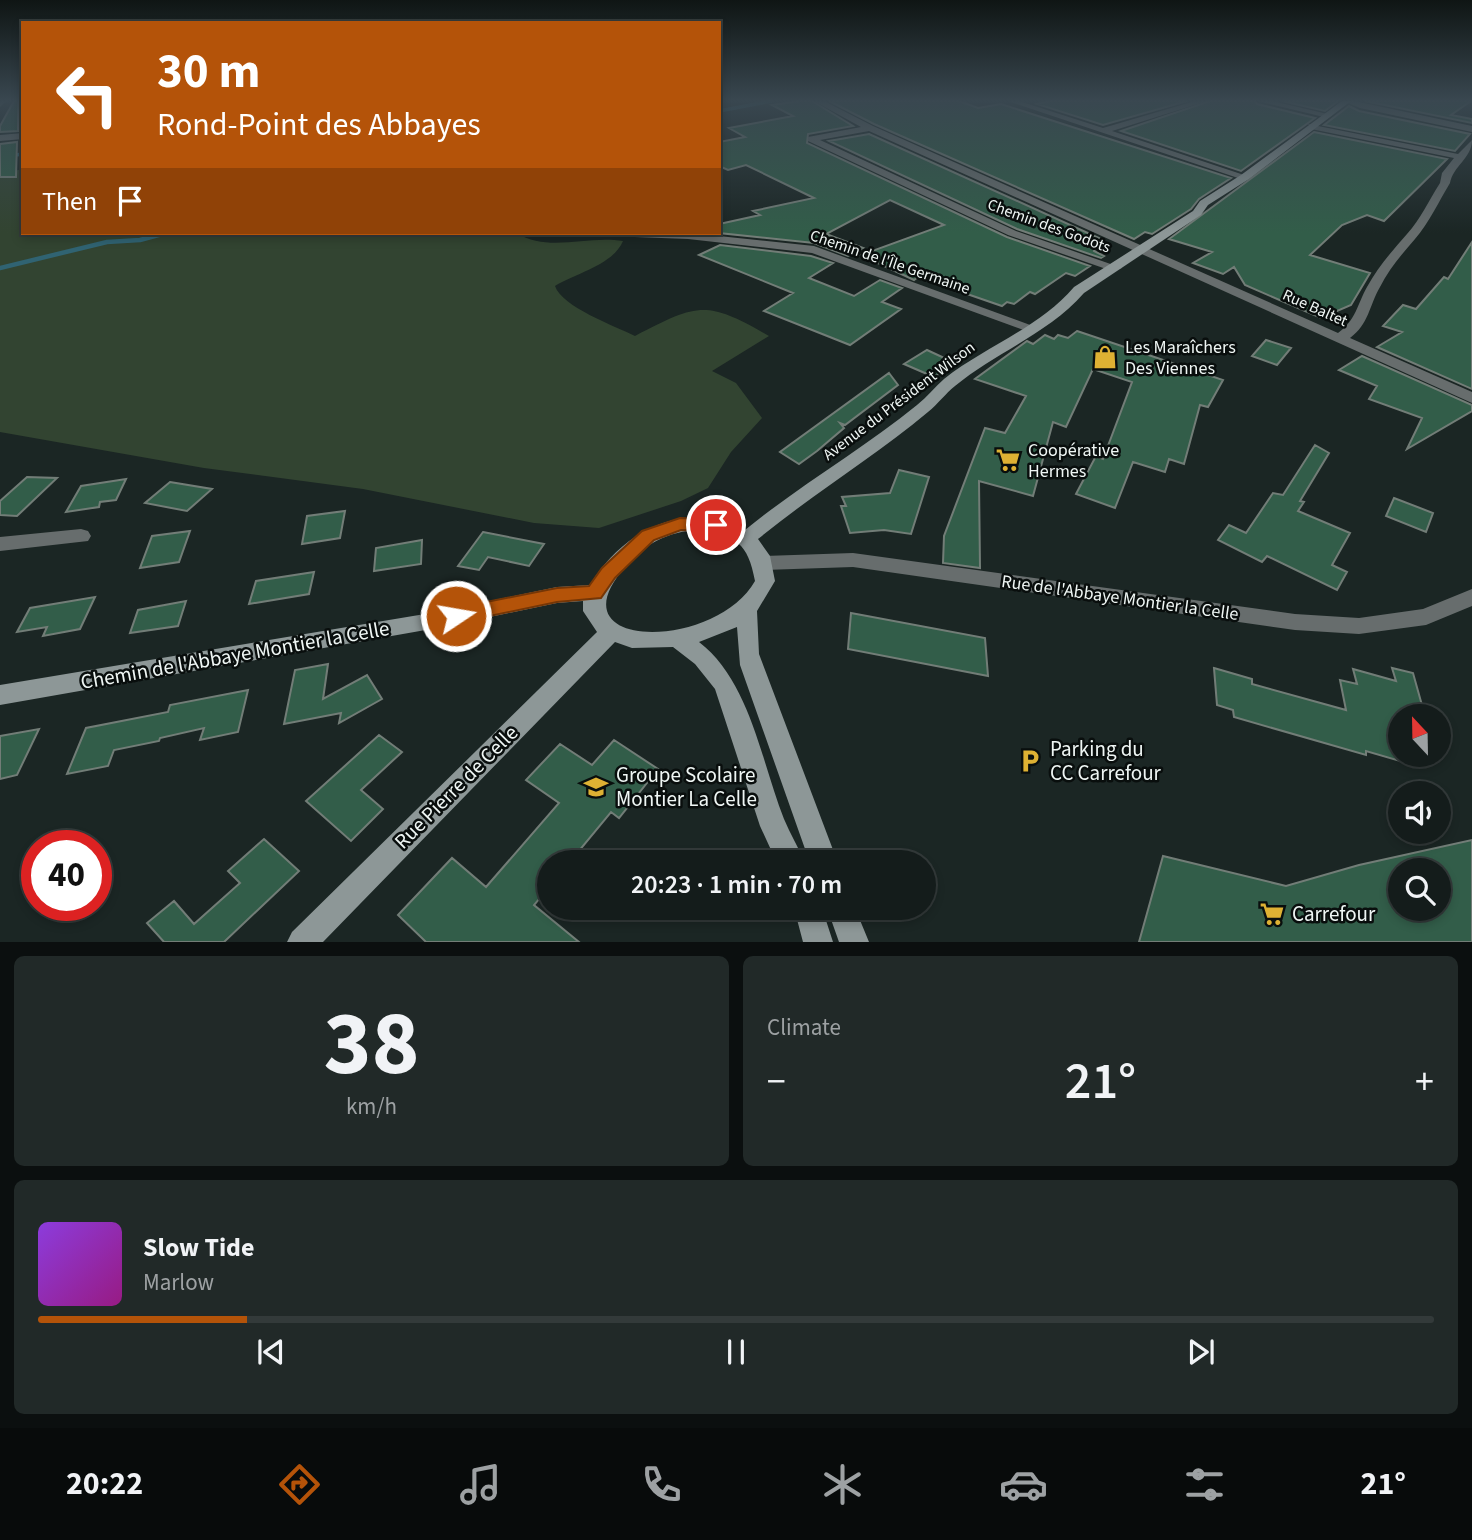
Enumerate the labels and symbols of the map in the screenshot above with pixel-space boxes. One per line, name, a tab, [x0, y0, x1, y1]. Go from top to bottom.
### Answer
street label: Chemin des Godots	[984, 194, 1114, 259]
street label: Chemin de l'Île Germaine	[807, 224, 973, 300]
street label: Rue Baltet	[1279, 284, 1351, 332]
place label: Les Maraîchers Des Viennes	[1125, 335, 1236, 381]
street label: Avenue du Président Wilson	[818, 336, 980, 466]
shop icon: Les Maraîchers Des Viennes	[1091, 343, 1119, 371]
place label: Coopérative Hermes	[1028, 438, 1119, 484]
supermarket icon: Coopérative Hermes	[994, 446, 1022, 474]
pin	[686, 495, 746, 555]
street label: Rue de l'Abbaye Montier la Celle	[1000, 569, 1240, 627]
position arrow	[419, 579, 493, 653]
street label: Chemin de l'Abbaye Montier la Celle	[78, 613, 392, 697]
north arrow	[1388, 704, 1451, 766]
street label: Rue Pierre de Celle	[387, 718, 525, 856]
place label: Parking du CC Carrefour	[1050, 734, 1162, 788]
parking icon: Parking du CC Carrefour	[1016, 747, 1044, 775]
place label: Groupe Scolaire Montier La Celle	[616, 760, 757, 814]
school or university icon: Groupe Scolaire Montier La Celle	[582, 773, 610, 801]
speed limit sign: 40	[21, 830, 112, 921]
place label: Carrefour	[1292, 899, 1376, 929]
supermarket icon: Carrefour	[1258, 900, 1286, 928]

